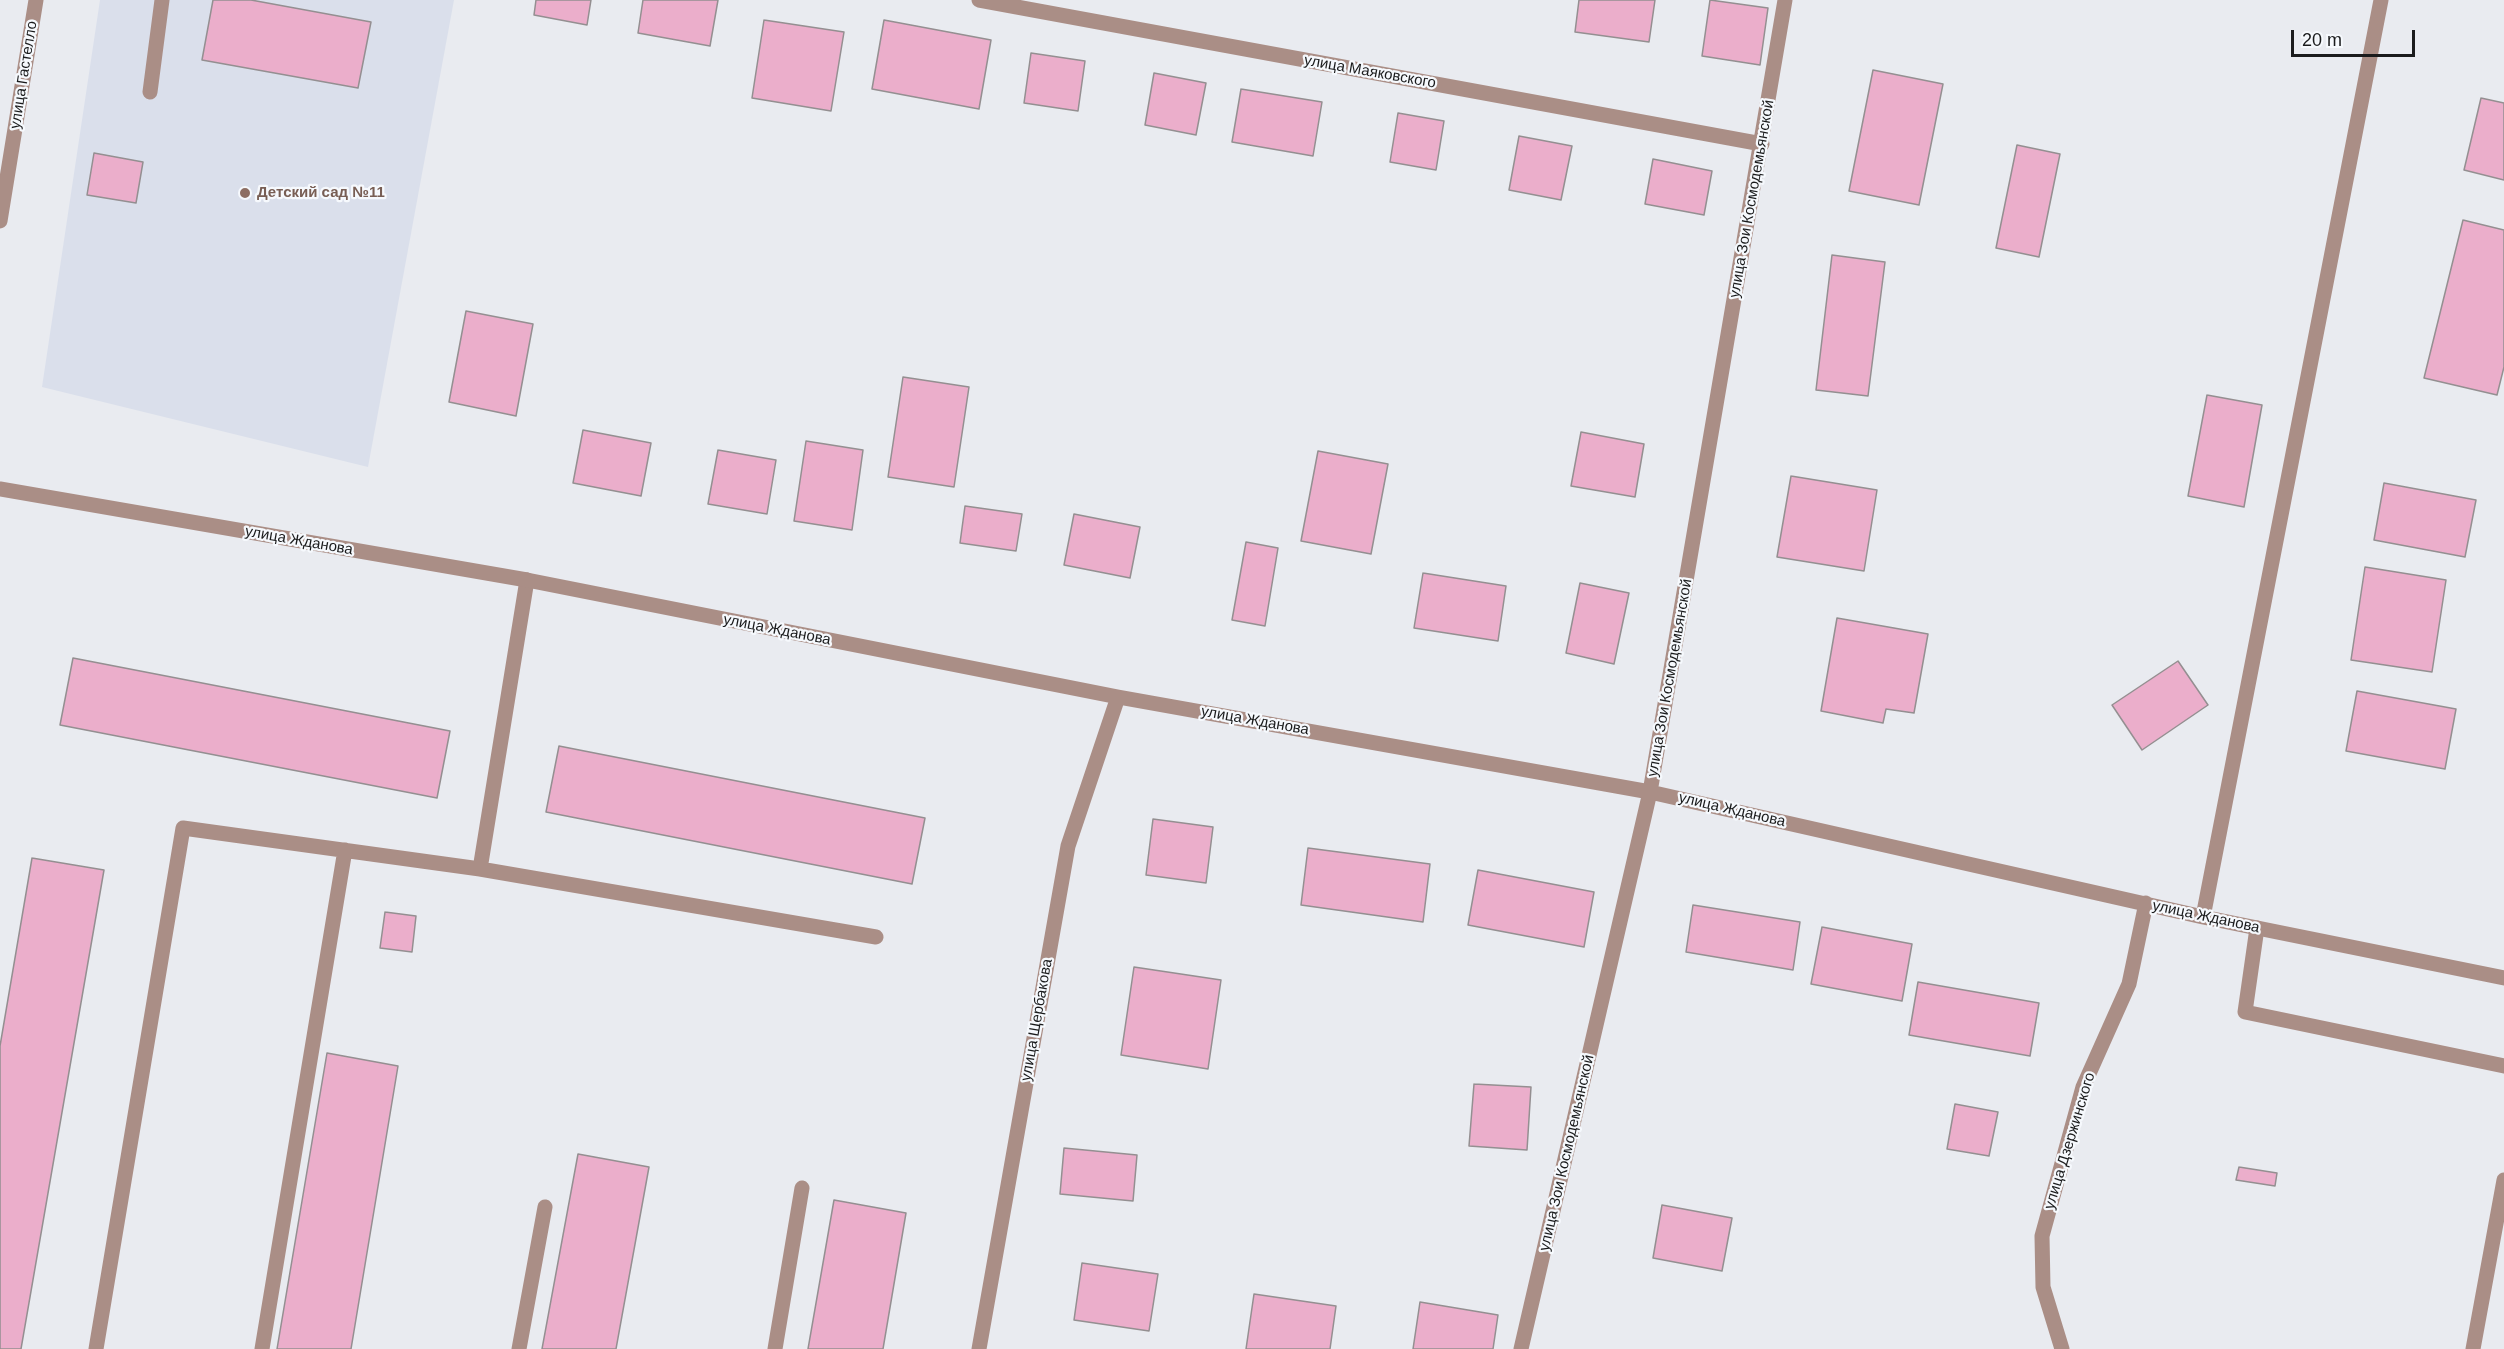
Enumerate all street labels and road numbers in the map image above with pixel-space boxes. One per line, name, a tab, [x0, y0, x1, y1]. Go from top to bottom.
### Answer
street label: улица Гастелло	[7, 20, 41, 130]
street label: улица Маяковского	[1303, 52, 1437, 92]
street label: улица Зои Космодемьянской	[1726, 99, 1778, 299]
street label: улица Жданова	[244, 523, 354, 559]
street label: улица Зои Космодемьянской	[1644, 578, 1696, 778]
street label: улица Жданова	[722, 611, 832, 649]
street label: улица Жданова	[1200, 703, 1310, 739]
street label: улица Жданова	[1677, 789, 1787, 831]
street label: улица Жданова	[2151, 897, 2261, 937]
street label: улица Щербакова	[1017, 957, 1057, 1083]
street label: улица Зои Космодемьянской	[1536, 1053, 1598, 1253]
street label: улица Дзержинского	[2041, 1070, 2099, 1212]

